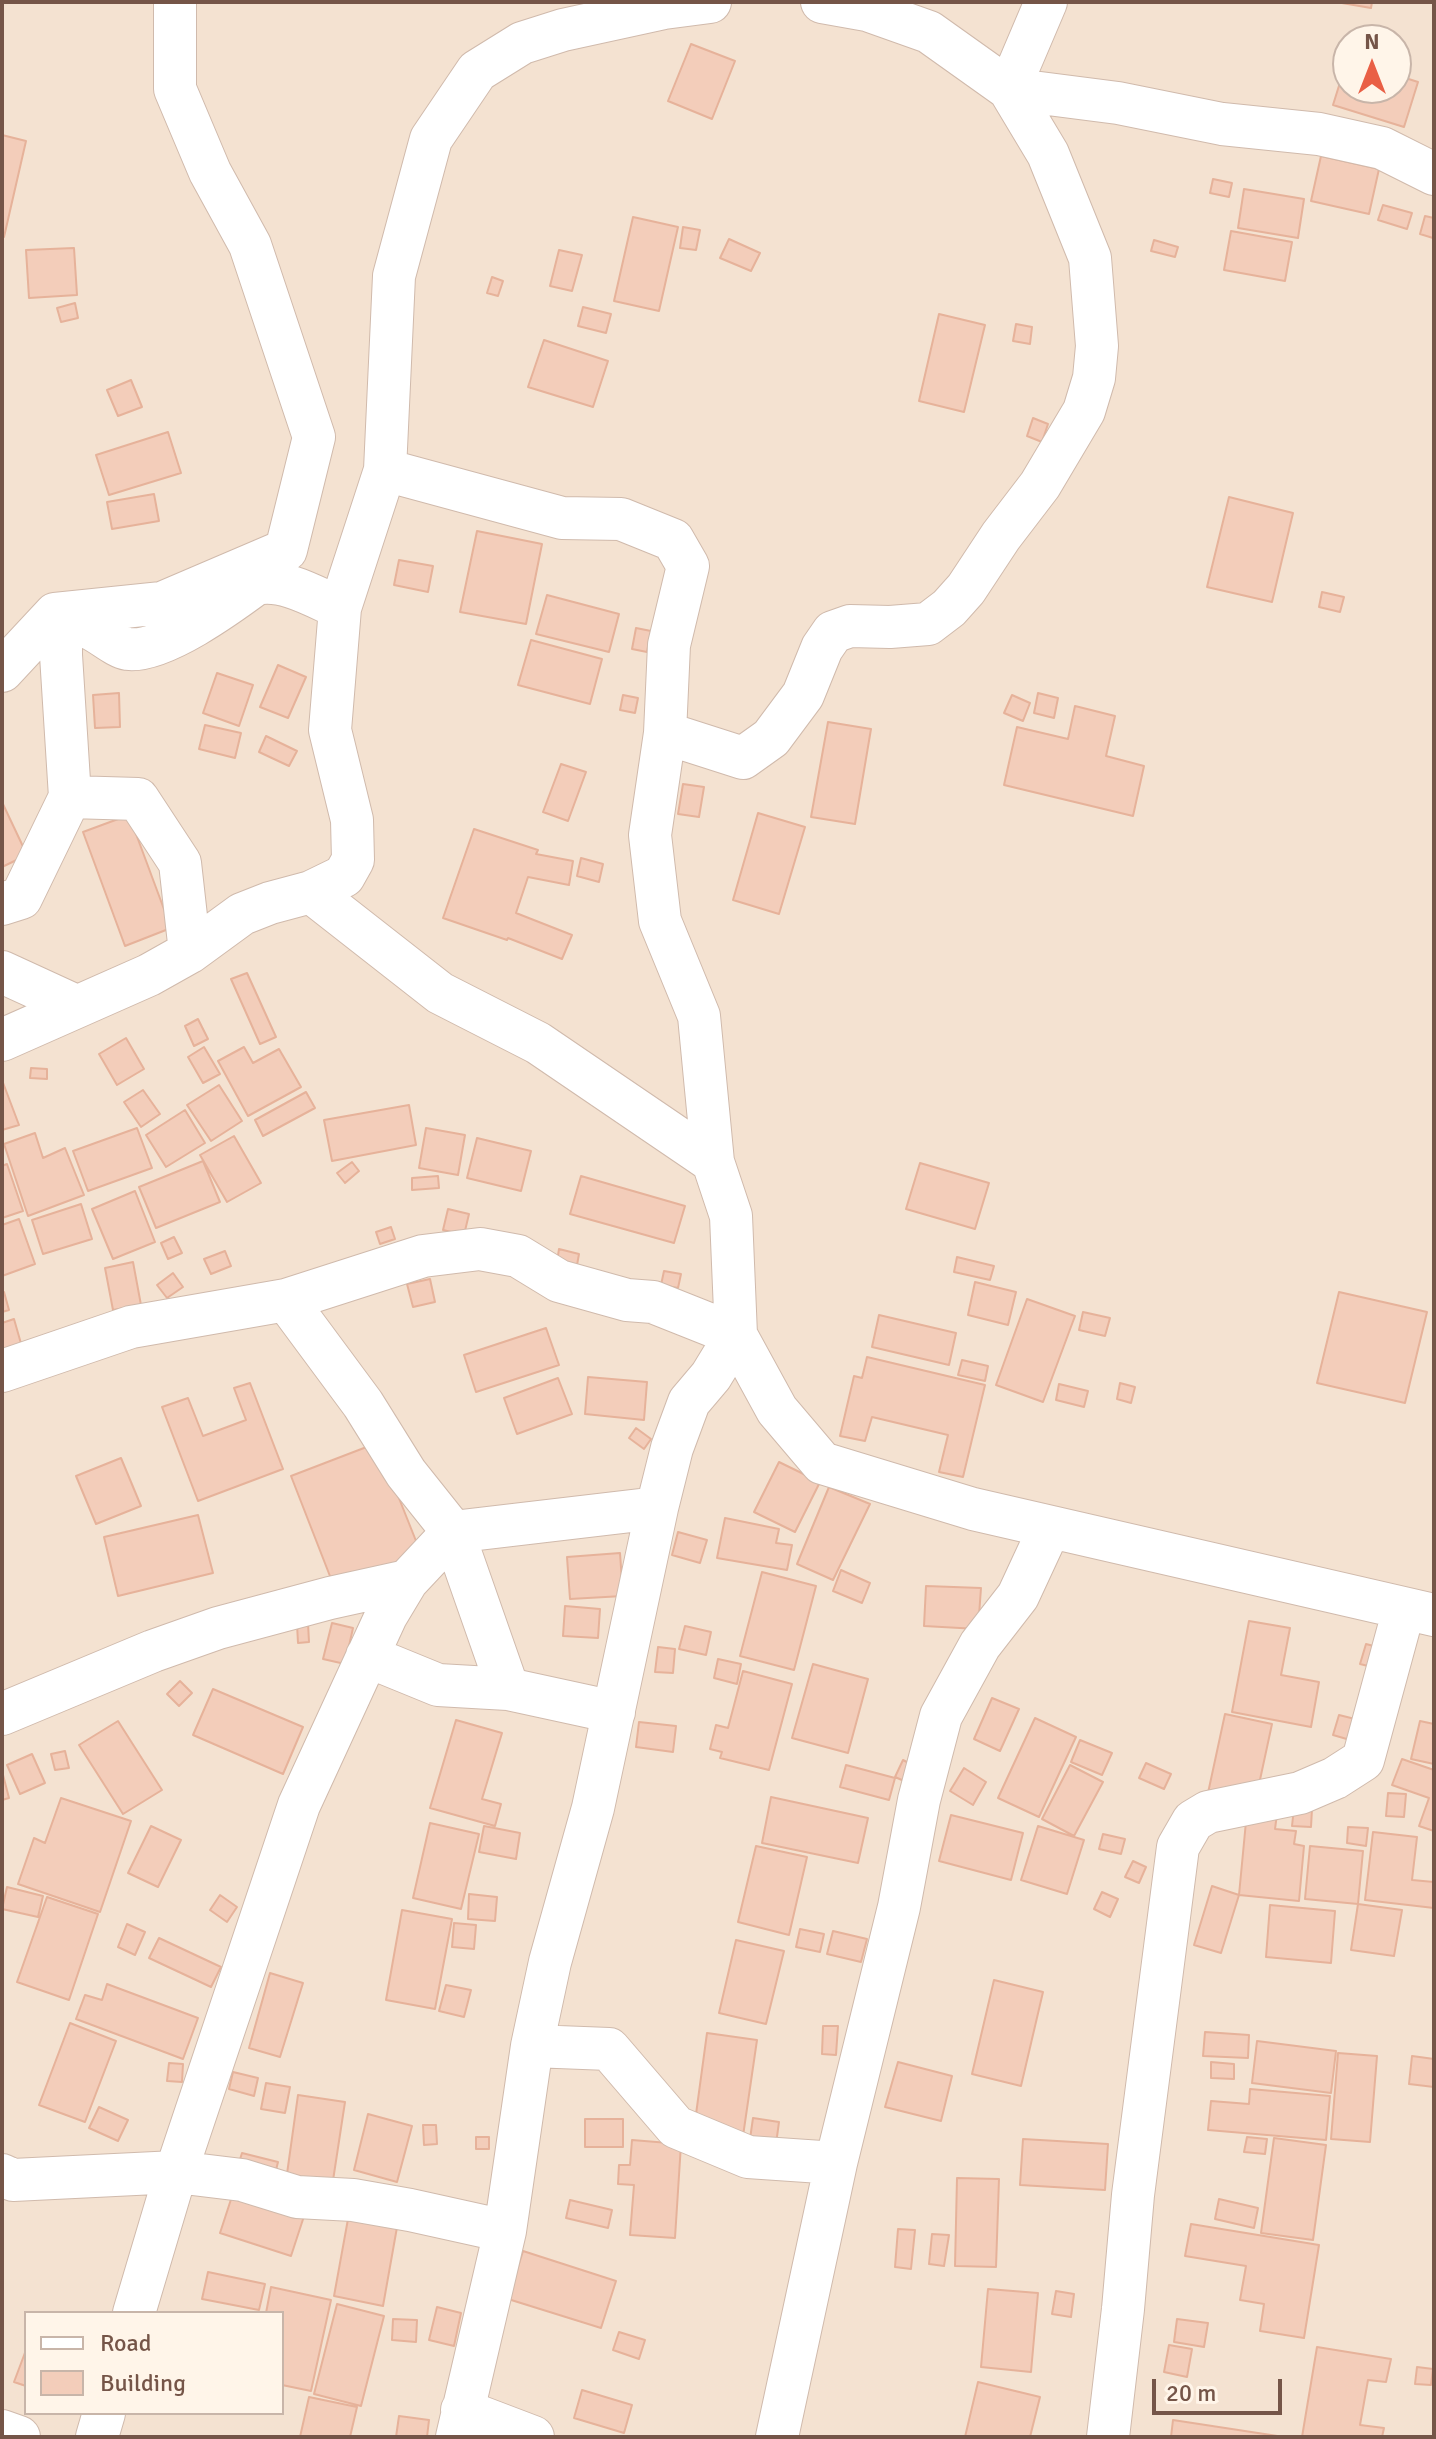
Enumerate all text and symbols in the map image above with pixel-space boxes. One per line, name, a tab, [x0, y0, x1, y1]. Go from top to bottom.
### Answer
north arrow	[1332, 24, 1412, 104]
text: N	[1364, 28, 1380, 55]
legend	[24, 2311, 284, 2415]
text: Road	[100, 2328, 151, 2358]
scale bar	[1156, 2363, 1286, 2413]
text: Building	[100, 2368, 186, 2398]
text: 20 m	[1166, 2378, 1216, 2408]

